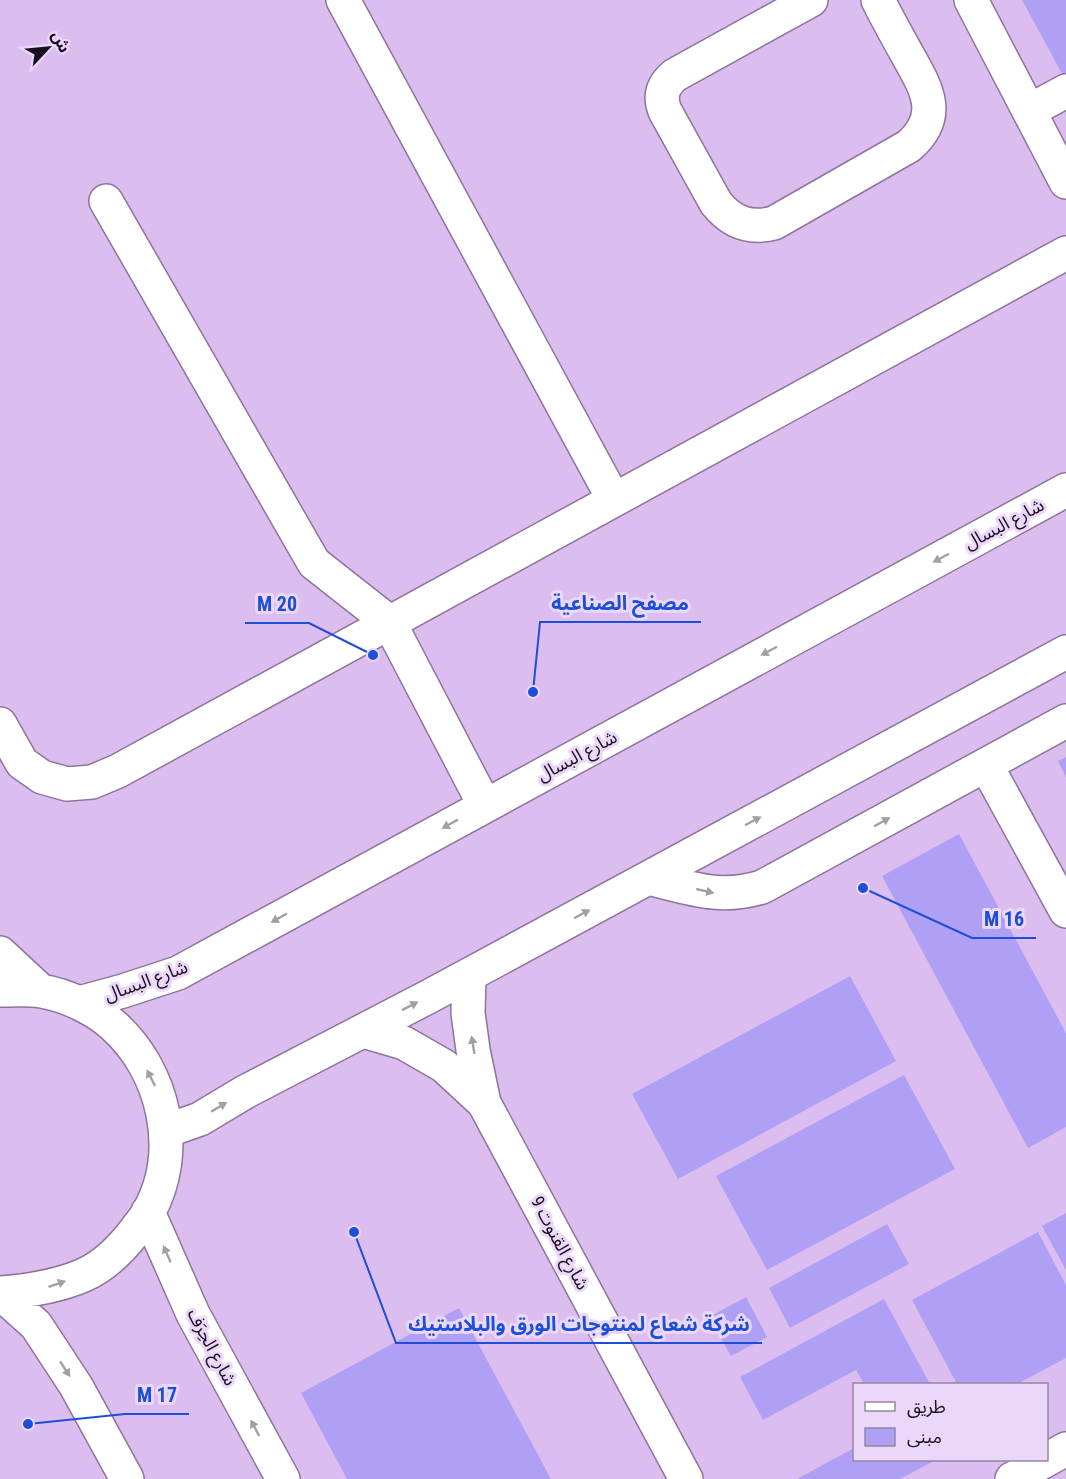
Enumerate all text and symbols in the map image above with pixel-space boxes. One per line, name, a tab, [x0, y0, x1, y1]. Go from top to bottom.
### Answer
north arrow	[18, 18, 78, 78]
text: ش	[48, 28, 74, 56]
street label: شارع البسال	[960, 494, 1049, 557]
one-way arrow	[932, 553, 949, 563]
callout: مصفح الصناعية	[540, 584, 701, 622]
callout: M 20	[245, 585, 309, 623]
text: مصفح الصناعية	[551, 591, 689, 618]
text: M 20	[257, 592, 297, 616]
one-way arrow	[761, 646, 778, 656]
street label: شارع البسال	[533, 726, 622, 789]
one-way arrow	[745, 816, 762, 826]
one-way arrow	[874, 817, 891, 827]
one-way arrow	[442, 819, 459, 829]
one-way arrow	[695, 887, 714, 896]
callout: M 16	[972, 900, 1036, 938]
text: M 16	[984, 907, 1024, 931]
one-way arrow	[573, 909, 590, 919]
one-way arrow	[270, 913, 287, 923]
street label: شارع البسال	[101, 956, 192, 1009]
one-way arrow	[402, 1001, 419, 1011]
one-way arrow	[468, 1036, 477, 1055]
one-way arrow	[147, 1070, 156, 1087]
one-way arrow	[211, 1102, 227, 1113]
street label: شارع القنوت 9	[524, 1193, 594, 1295]
one-way arrow	[162, 1244, 172, 1262]
one-way arrow	[49, 1279, 67, 1289]
street label: شارع الحِرَف	[180, 1305, 241, 1391]
callout: شركة شعاع لمنتوجات الورق والبلاستيك	[396, 1305, 762, 1343]
text: شركة شعاع لمنتوجات الورق والبلاستيك	[408, 1312, 750, 1339]
one-way arrow	[59, 1361, 70, 1377]
callout: M 17	[125, 1376, 189, 1414]
text: M 17	[137, 1383, 177, 1407]
legend	[853, 1383, 1048, 1461]
text: طريق	[907, 1396, 946, 1418]
one-way arrow	[250, 1419, 260, 1436]
text: مبنى	[907, 1426, 942, 1448]

